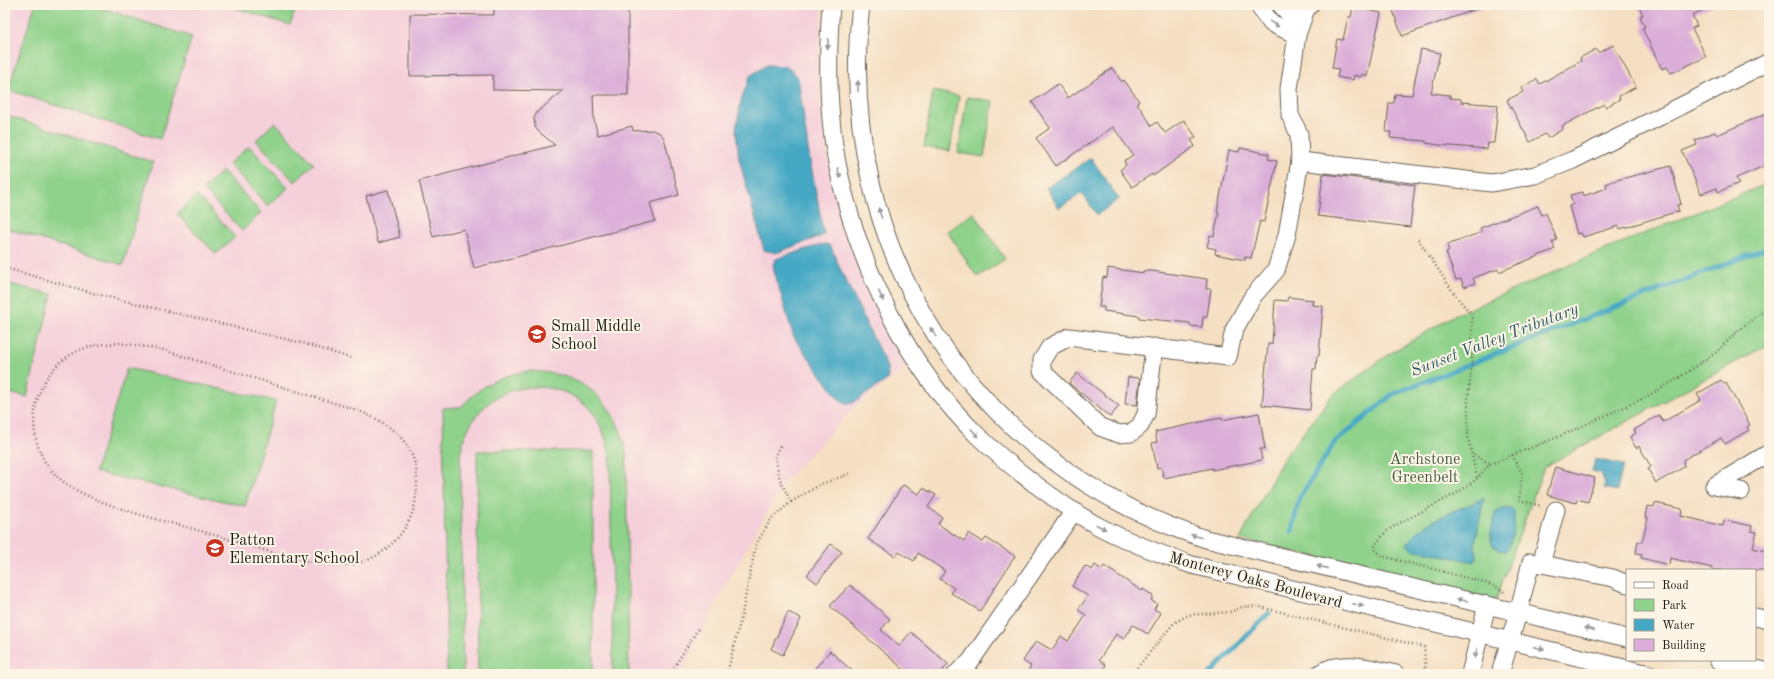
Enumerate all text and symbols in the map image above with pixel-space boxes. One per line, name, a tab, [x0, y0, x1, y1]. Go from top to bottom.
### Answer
one-way arrow	[1269, 20, 1280, 27]
one-way arrow	[825, 38, 831, 51]
one-way arrow	[854, 80, 861, 92]
one-way arrow	[837, 167, 843, 179]
one-way arrow	[877, 207, 883, 219]
one-way arrow	[878, 290, 884, 302]
water label: Sunset Valley Tributary	[1408, 300, 1581, 380]
place label: Small Middle School	[551, 319, 641, 353]
school or university icon: Small Middle School	[526, 323, 548, 345]
one-way arrow	[929, 327, 937, 337]
one-way arrow	[970, 428, 979, 437]
park label: Archstone Greenbelt	[1390, 452, 1460, 486]
one-way arrow	[1095, 524, 1107, 530]
place label: Patton Elementary School	[229, 533, 359, 567]
one-way arrow	[1190, 533, 1202, 539]
school or university icon: Patton Elementary School	[204, 537, 226, 559]
street label: Monterey Oaks Boulevard	[1167, 550, 1344, 612]
one-way arrow	[1316, 564, 1328, 570]
legend	[1626, 569, 1756, 661]
text: Road	[1662, 580, 1689, 592]
one-way arrow	[1456, 596, 1469, 602]
text: Park	[1662, 600, 1687, 612]
one-way arrow	[1352, 603, 1365, 609]
text: Water	[1662, 620, 1695, 632]
one-way arrow	[1583, 626, 1595, 632]
text: Building	[1662, 640, 1706, 652]
one-way arrow	[1533, 646, 1545, 652]
one-way arrow	[1472, 647, 1478, 660]

